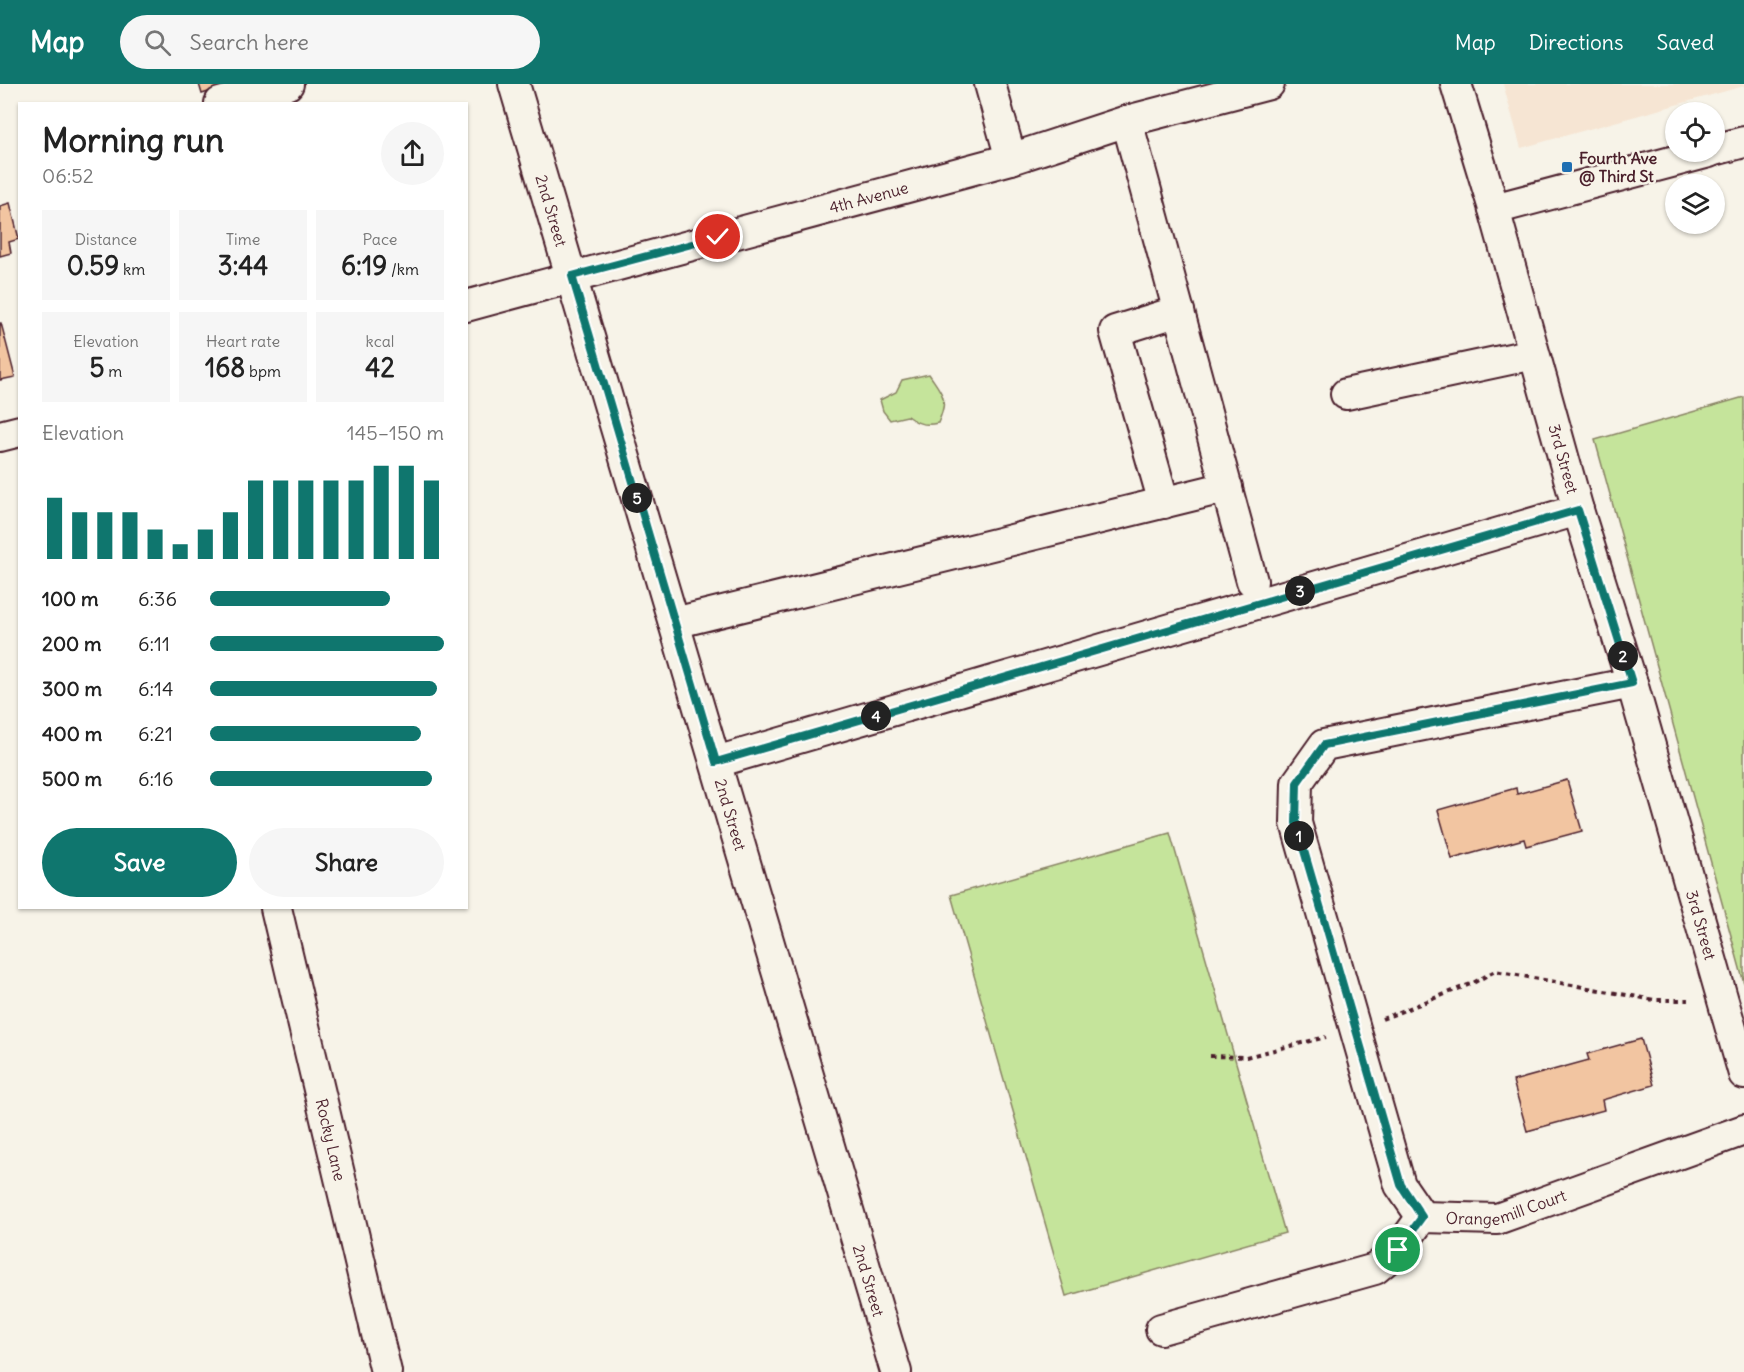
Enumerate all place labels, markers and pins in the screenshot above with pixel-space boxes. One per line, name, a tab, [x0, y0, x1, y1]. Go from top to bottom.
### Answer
place label: Fourth Ave @ Third St	[1579, 148, 1658, 187]
marker: Fourth Ave @ Third St	[1560, 160, 1574, 174]
pin	[692, 211, 743, 262]
pin: 5	[622, 483, 652, 513]
pin: 3	[1285, 576, 1315, 606]
pin: 2	[1608, 641, 1638, 671]
pin: 4	[861, 701, 891, 731]
pin: 1	[1284, 821, 1314, 851]
pin	[1372, 1224, 1423, 1275]

